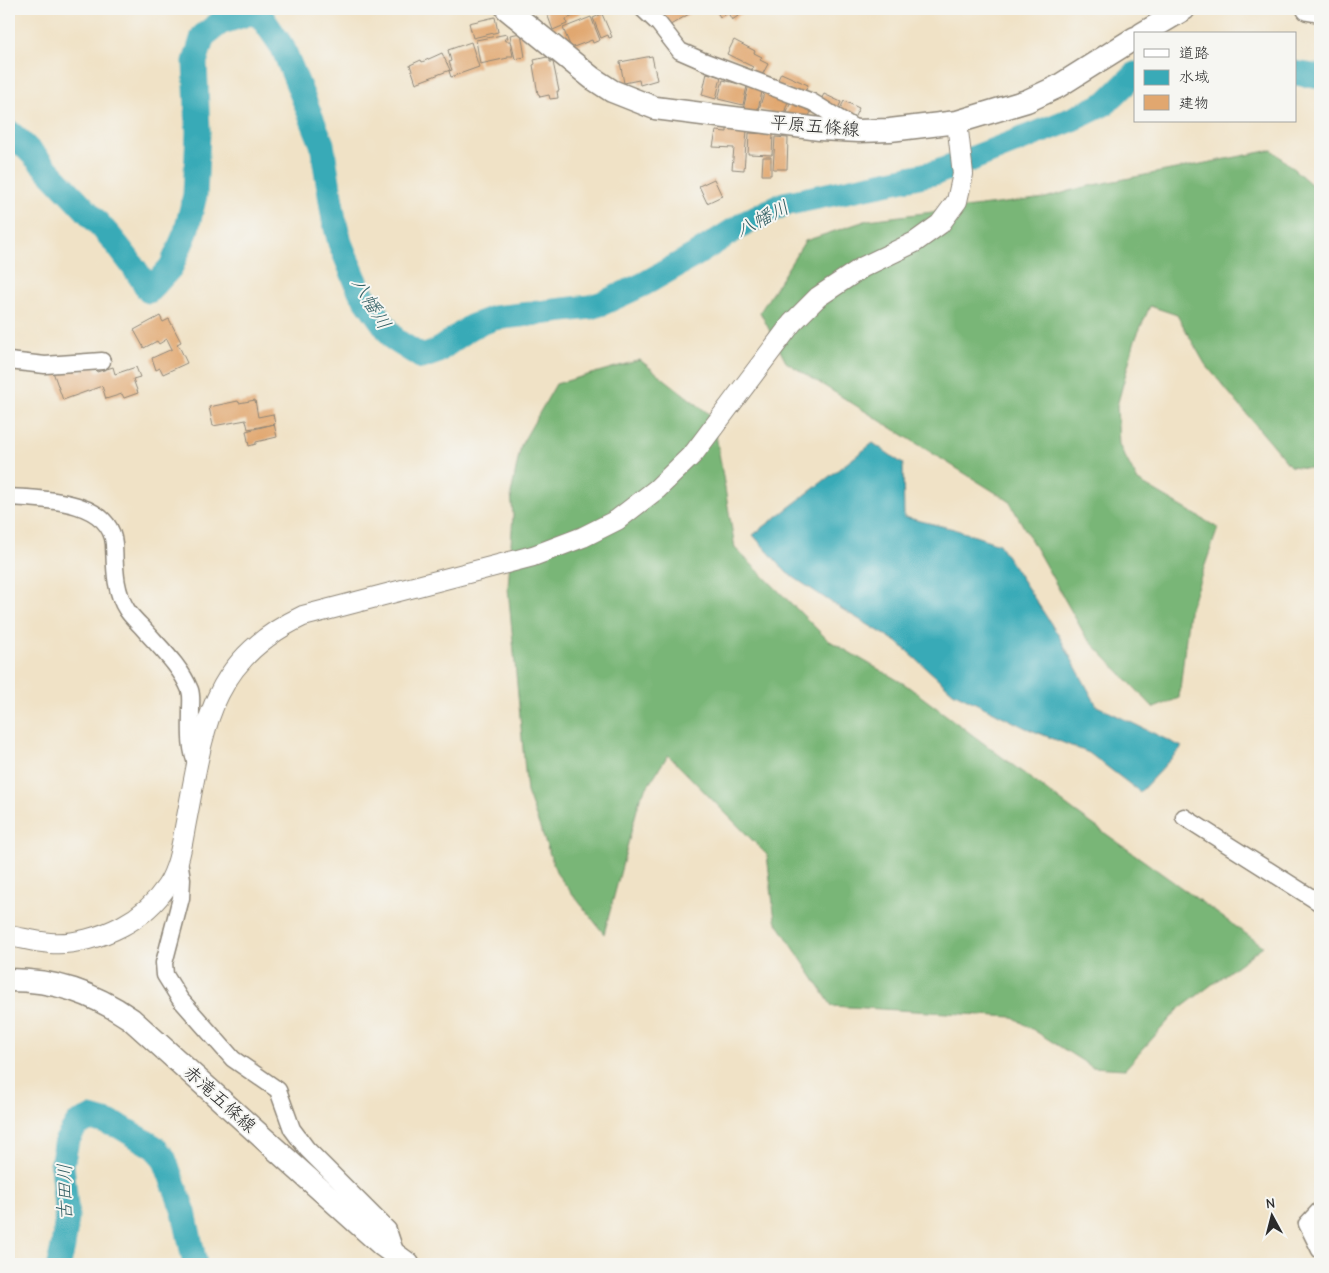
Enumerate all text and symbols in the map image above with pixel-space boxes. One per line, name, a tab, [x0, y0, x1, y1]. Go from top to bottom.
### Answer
legend	[1134, 32, 1296, 122]
text: 道路	[1179, 44, 1209, 62]
text: 水域	[1179, 68, 1209, 86]
text: 建物	[1179, 94, 1209, 112]
street label: 平原五條線	[769, 112, 861, 141]
water label: 八幡川	[732, 196, 793, 242]
water label: 八幡川	[347, 273, 395, 334]
street label: 赤滝五條線	[179, 1061, 260, 1137]
water label: 古田川	[54, 1163, 76, 1221]
north arrow	[1246, 1190, 1296, 1240]
text: N	[1265, 1195, 1276, 1213]

